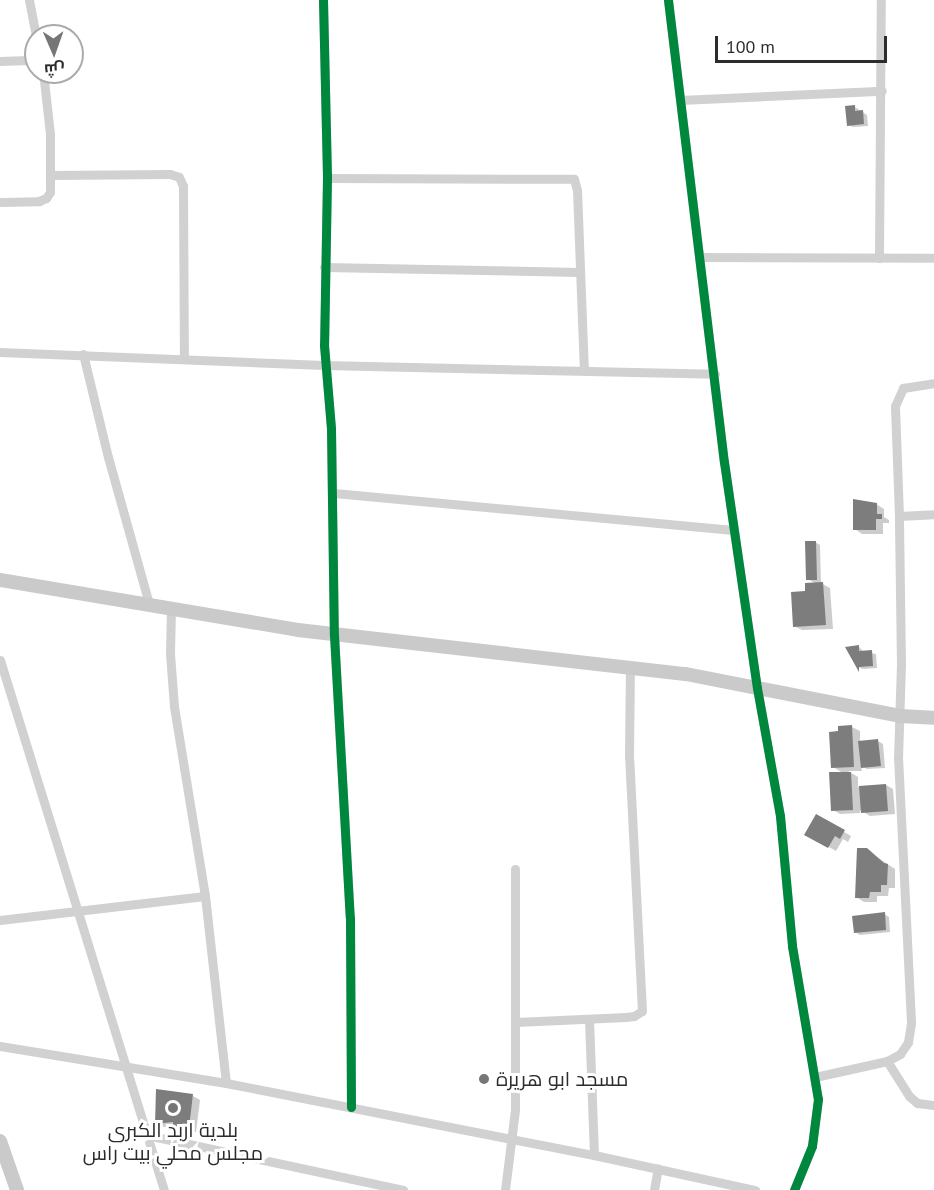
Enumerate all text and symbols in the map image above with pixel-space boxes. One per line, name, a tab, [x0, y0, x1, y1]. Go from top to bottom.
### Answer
north arrow	[24, 24, 84, 84]
scale bar	[718, 24, 890, 62]
text: 100 m	[726, 35, 775, 58]
text: ش	[44, 60, 65, 80]
place label: مسجد ابو هريرة	[496, 1067, 628, 1091]
marker: مسجد ابو هريرة	[477, 1072, 491, 1086]
marker: بلدية اربد الكبرى مجلس محلي بيت راس	[166, 1101, 180, 1115]
place label: بلدية اربد الكبرى مجلس محلي بيت راس	[83, 1118, 263, 1165]

